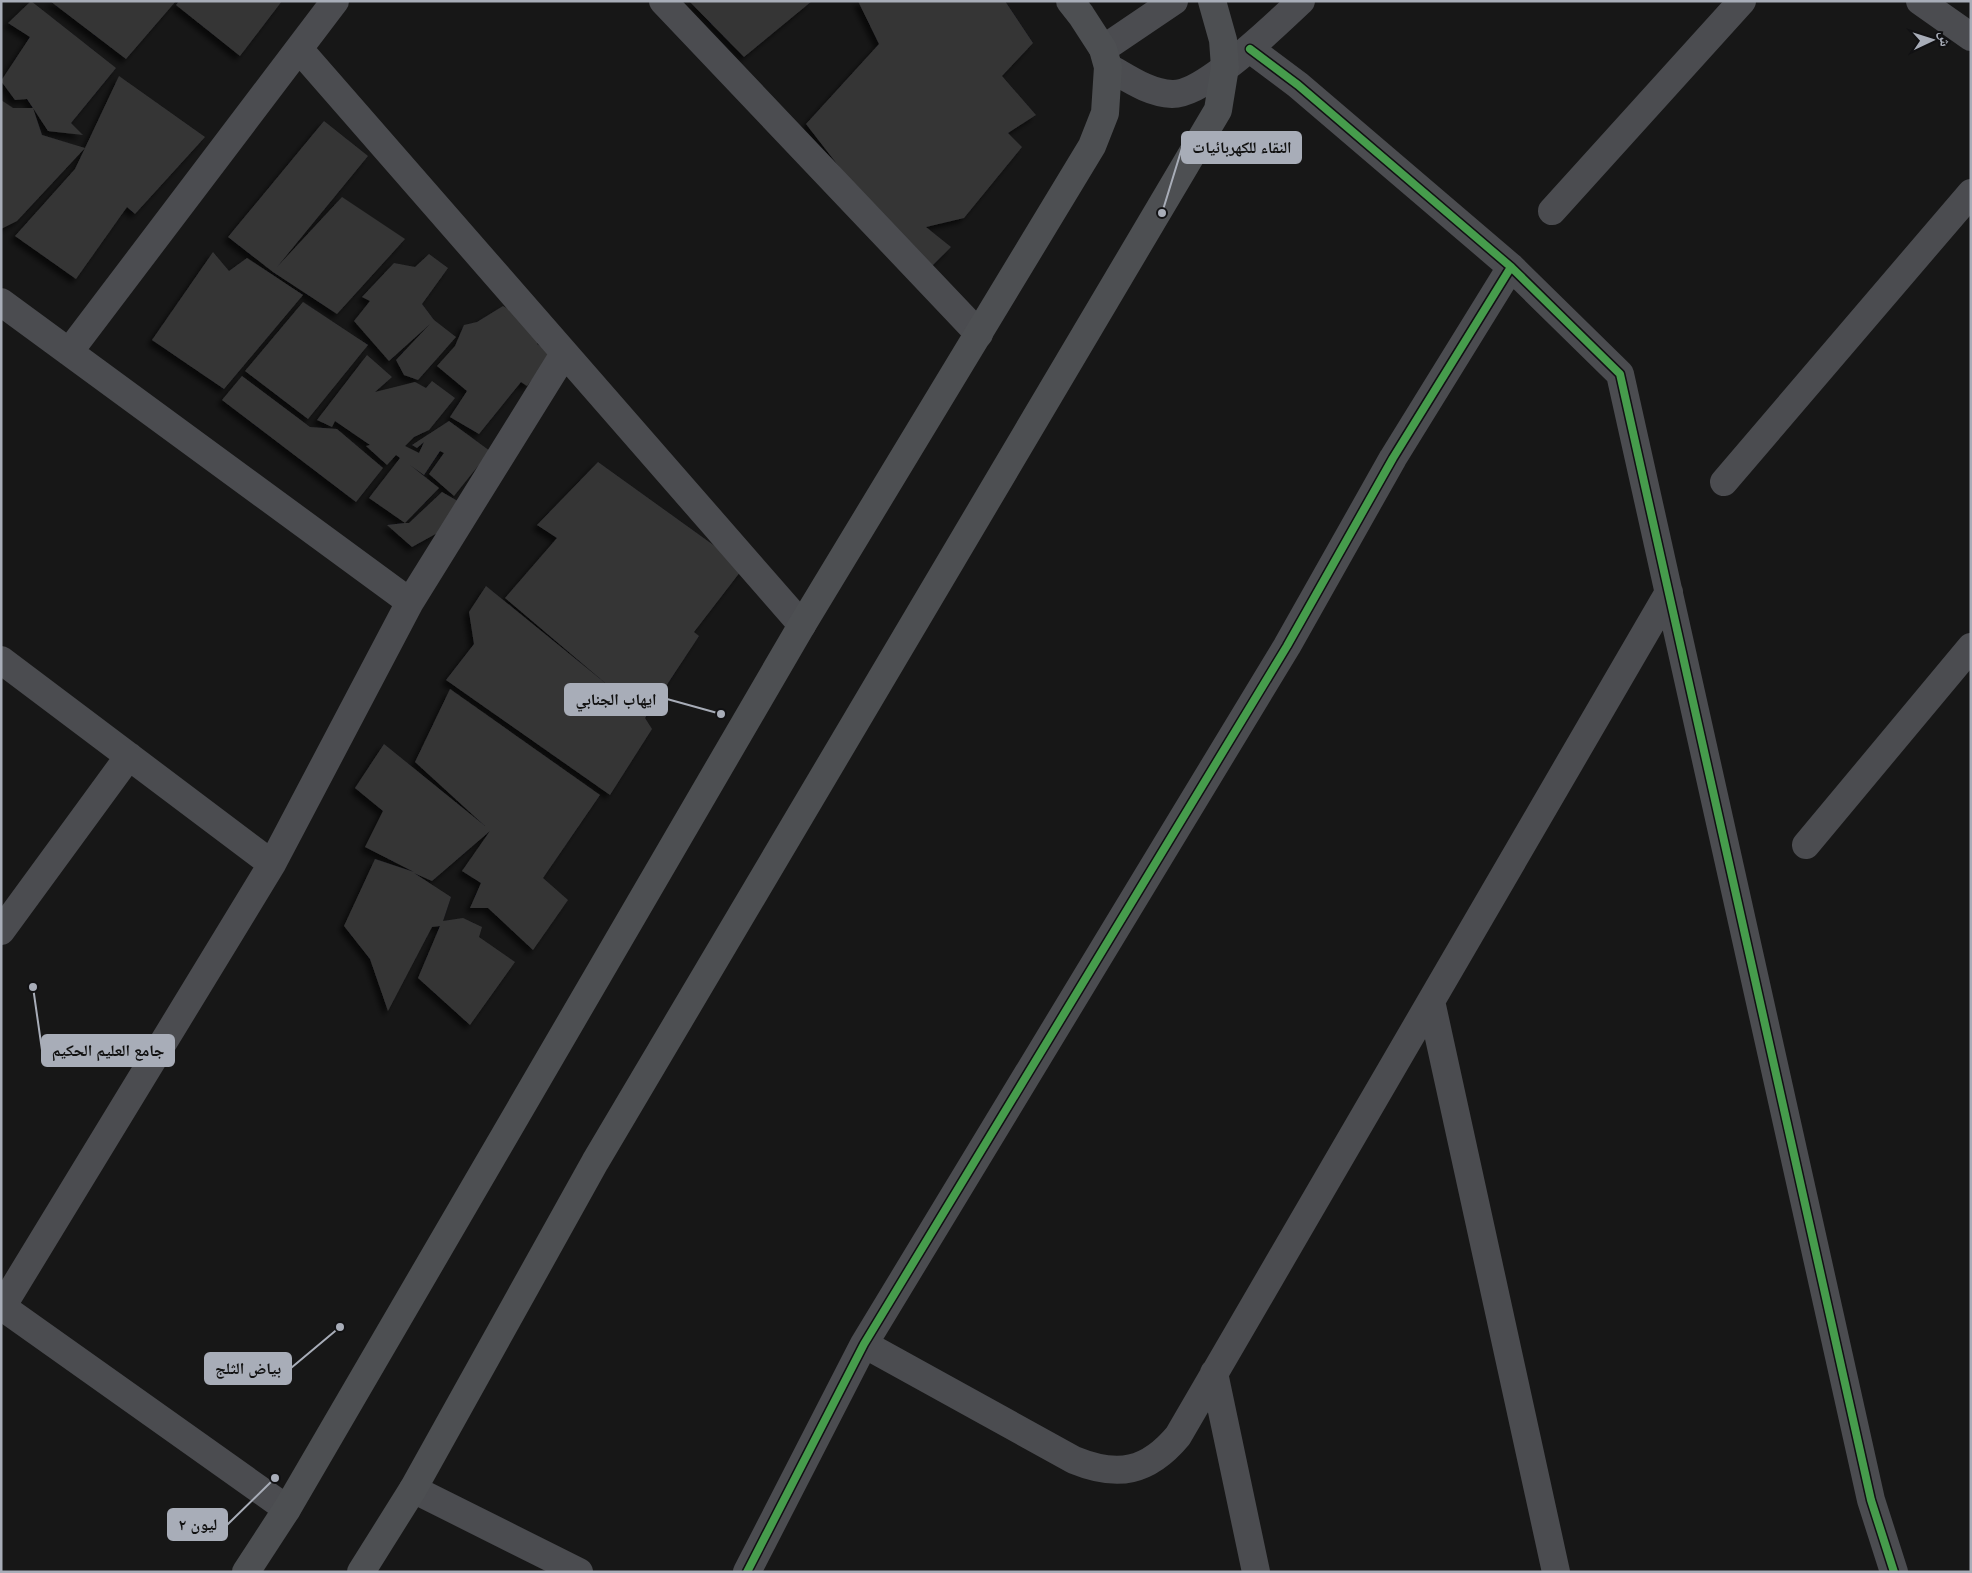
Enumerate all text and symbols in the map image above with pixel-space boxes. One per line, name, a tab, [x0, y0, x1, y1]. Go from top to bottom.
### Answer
north arrow	[1907, 15, 1957, 65]
text: ش	[1934, 31, 1952, 47]
callout: النقاء للكهربائيات	[1182, 132, 1301, 163]
text: النقاء للكهربائيات	[1192, 139, 1292, 159]
callout: ايهاب الجنابي	[565, 684, 667, 715]
text: ايهاب الجنابي	[575, 691, 657, 712]
callout: جامع العليم الحكيم	[42, 1035, 174, 1066]
text: جامع العليم الحكيم	[52, 1042, 164, 1062]
callout: بياض الثلج	[205, 1353, 291, 1384]
text: بياض الثلج	[215, 1360, 281, 1380]
callout: ليون ٢	[168, 1509, 227, 1540]
text: ليون ٢	[179, 1516, 217, 1536]

